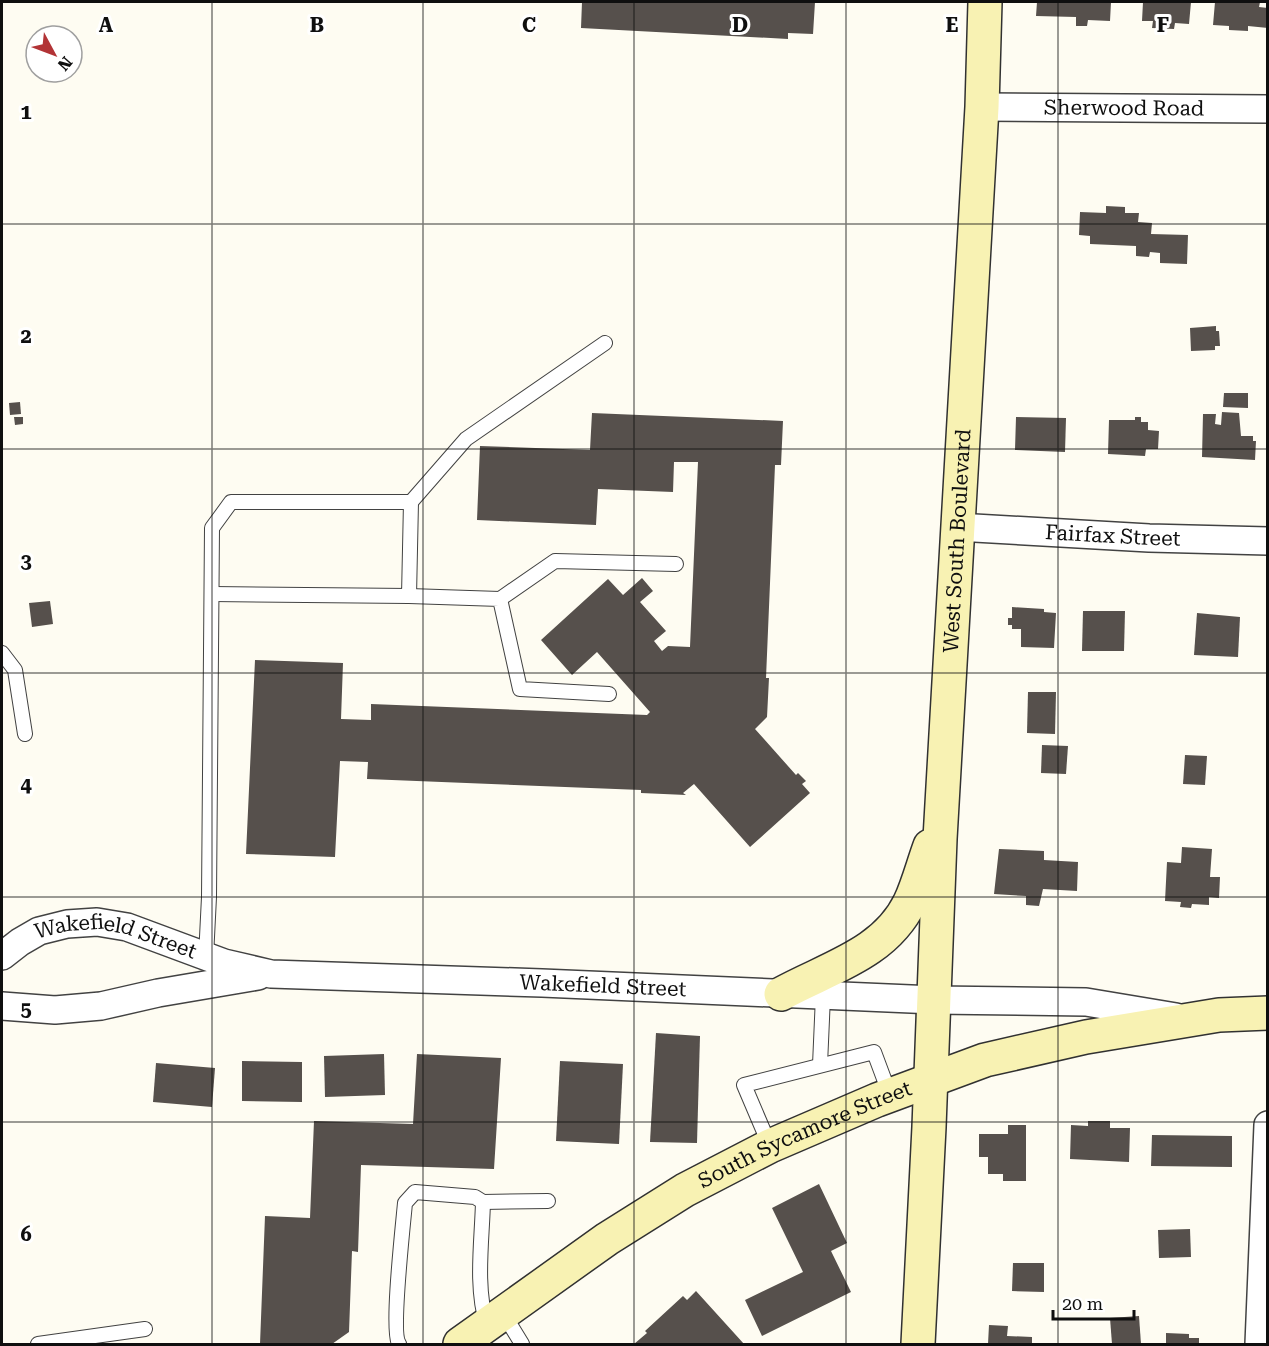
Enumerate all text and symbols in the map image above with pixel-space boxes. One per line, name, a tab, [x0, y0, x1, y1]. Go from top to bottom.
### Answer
text: A	[99, 13, 114, 37]
text: B	[310, 13, 324, 37]
text: C	[522, 13, 536, 37]
text: D	[732, 13, 748, 37]
text: E	[946, 13, 959, 37]
text: F	[1157, 13, 1169, 37]
north arrow	[24, 24, 84, 84]
text: N	[54, 53, 76, 74]
street label: Sherwood Road	[1044, 95, 1205, 121]
text: 1	[20, 100, 32, 124]
text: 2	[20, 324, 32, 348]
street label: West South Boulevard	[939, 428, 976, 654]
street label: Fairfax Street	[1044, 520, 1181, 551]
text: 3	[20, 549, 32, 573]
text: 4	[20, 773, 32, 797]
street label: Wakefield Street	[32, 910, 200, 964]
street label: Wakefield Street	[519, 970, 687, 1001]
text: 5	[20, 997, 32, 1021]
street label: South Sycamore Street	[694, 1076, 915, 1193]
text: 6	[20, 1222, 32, 1246]
scale bar	[1053, 1283, 1134, 1321]
text: 20 m	[1062, 1293, 1103, 1314]

